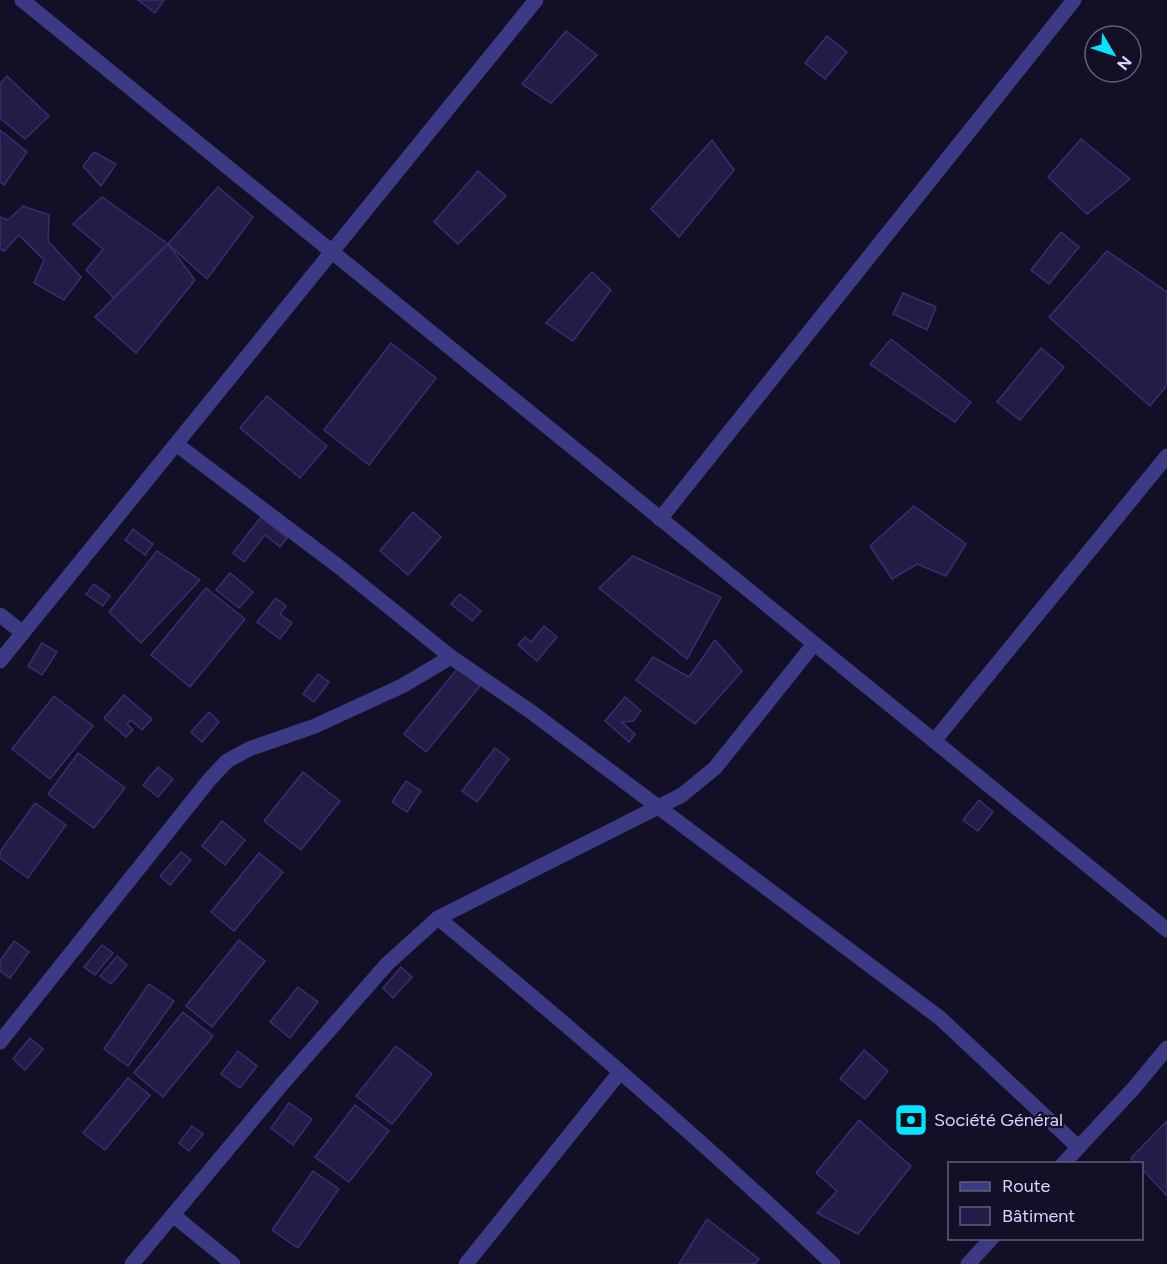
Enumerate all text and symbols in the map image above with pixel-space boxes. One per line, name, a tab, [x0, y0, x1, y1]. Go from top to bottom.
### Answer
north arrow	[1083, 24, 1143, 84]
text: N	[1113, 52, 1136, 74]
bank icon: Société Général	[893, 1102, 929, 1138]
place label: Société Général	[934, 1109, 1063, 1131]
legend	[948, 1162, 1143, 1240]
text: Route	[1002, 1175, 1051, 1197]
text: Bâtiment	[1002, 1205, 1075, 1227]

